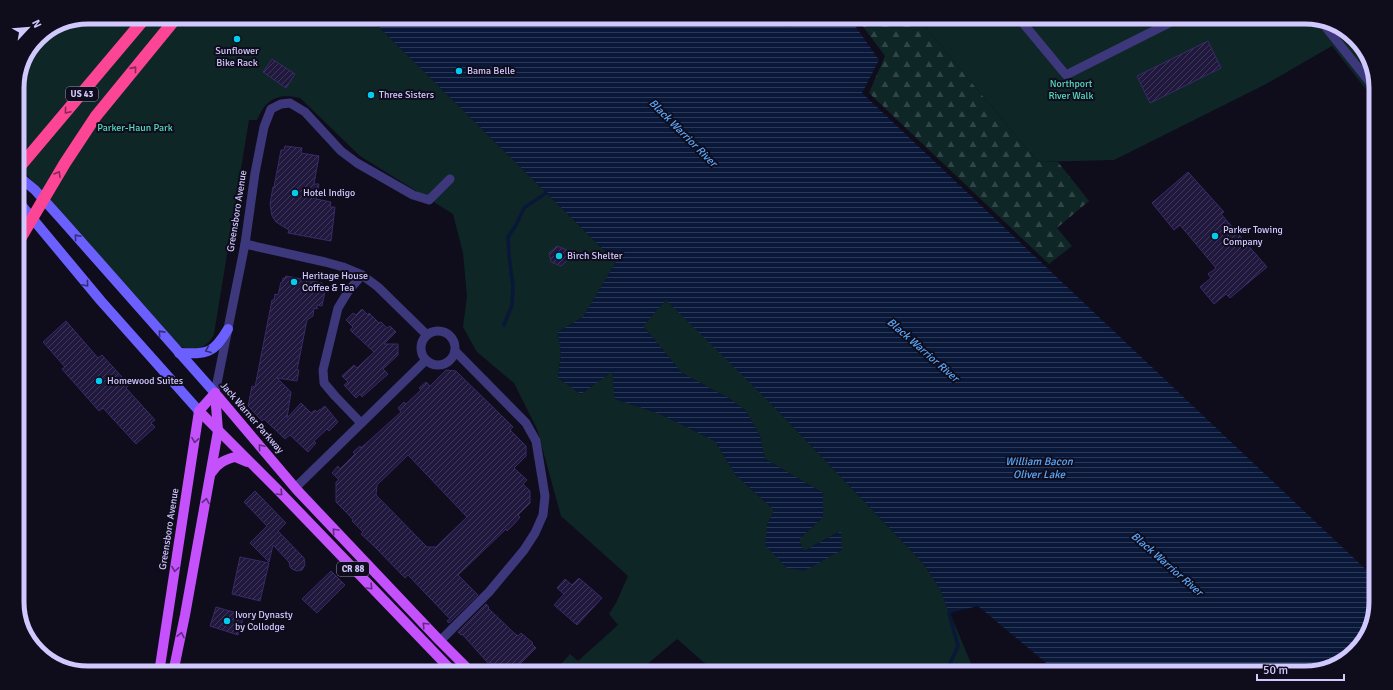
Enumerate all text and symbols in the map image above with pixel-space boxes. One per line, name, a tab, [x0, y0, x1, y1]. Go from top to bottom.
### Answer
north arrow	[8, 8, 48, 48]
text: N	[29, 18, 44, 30]
marker: Sunflower Bike Rack	[232, 34, 242, 44]
place label: Sunflower Bike Rack	[215, 45, 259, 69]
place label: Bama Belle	[467, 65, 515, 77]
one-way arrow	[129, 66, 136, 73]
marker: Bama Belle	[454, 66, 464, 76]
park label: Northport River Walk	[1048, 78, 1094, 102]
road number: US 43	[66, 87, 98, 101]
place label: Three Sisters	[379, 89, 435, 101]
marker: Three Sisters	[366, 90, 376, 100]
water label: Black Warrior River	[646, 96, 721, 171]
one-way arrow	[65, 106, 72, 114]
park label: Parker-Haun Park	[97, 122, 173, 134]
street label: Greensboro Avenue	[225, 169, 249, 253]
one-way arrow	[53, 171, 61, 178]
place label: Hotel Indigo	[303, 187, 355, 199]
marker: Hotel Indigo	[290, 188, 300, 198]
place label: Parker Towing Company	[1223, 224, 1283, 248]
marker: Parker Towing Company	[1210, 231, 1220, 241]
one-way arrow	[74, 234, 81, 241]
place label: Birch Shelter	[567, 250, 623, 262]
marker: Birch Shelter	[554, 251, 564, 261]
place label: Heritage House Coffee & Tea	[302, 270, 368, 294]
marker: Heritage House Coffee & Tea	[289, 277, 299, 287]
one-way arrow	[82, 279, 89, 286]
water label: Black Warrior River	[885, 315, 963, 386]
one-way arrow	[159, 330, 166, 337]
one-way arrow	[205, 345, 213, 353]
place label: Homewood Suites	[107, 375, 184, 387]
marker: Homewood Suites	[94, 376, 104, 386]
street label: Jack Warner Parkway	[218, 380, 286, 456]
one-way arrow	[191, 437, 200, 443]
one-way arrow	[259, 444, 266, 452]
water label: William Bacon Oliver Lake	[1005, 455, 1074, 481]
street label: Greensboro Avenue	[157, 487, 181, 571]
one-way arrow	[276, 488, 283, 496]
one-way arrow	[201, 498, 209, 504]
one-way arrow	[332, 528, 340, 536]
water label: Black Warrior River	[1129, 529, 1207, 600]
road number: CR 88	[337, 562, 369, 576]
one-way arrow	[171, 566, 180, 572]
one-way arrow	[365, 582, 373, 590]
place label: Ivory Dynasty by Collodge	[235, 609, 293, 633]
marker: Ivory Dynasty by Collodge	[222, 616, 232, 626]
one-way arrow	[422, 622, 430, 630]
one-way arrow	[176, 632, 184, 638]
scale bar	[1257, 656, 1344, 682]
text: 50 m	[1263, 663, 1288, 678]

